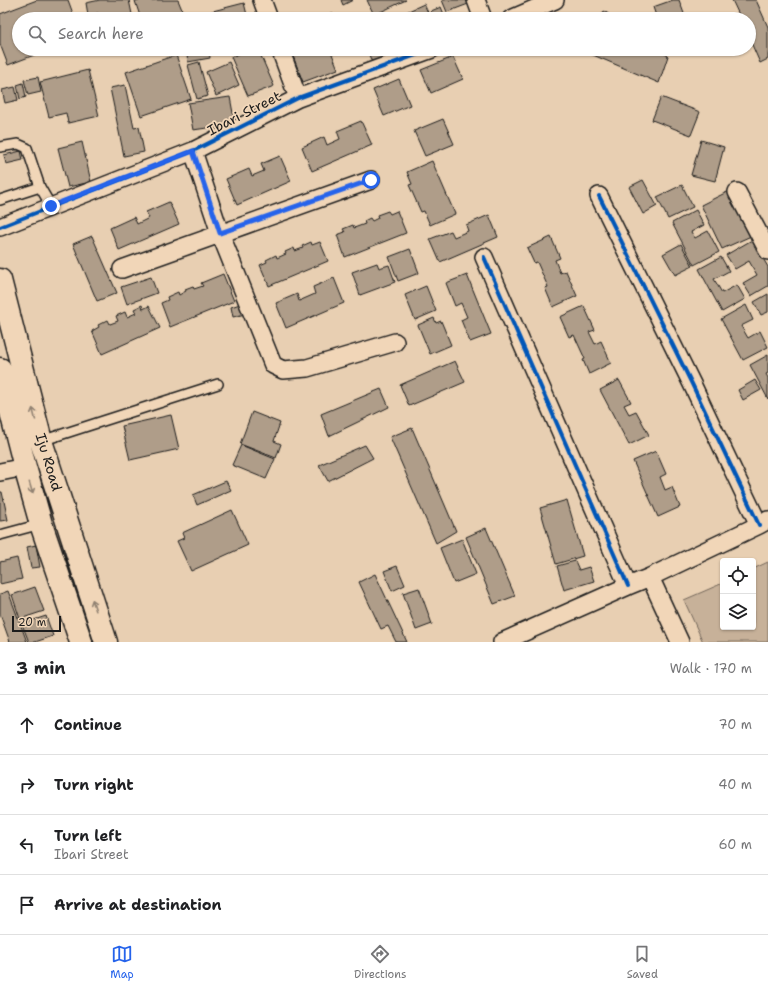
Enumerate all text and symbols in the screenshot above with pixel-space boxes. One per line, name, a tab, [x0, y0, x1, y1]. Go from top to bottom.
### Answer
search box	[12, 12, 756, 56]
icon: search	[26, 23, 48, 45]
text: Search here	[58, 24, 144, 44]
street label: Ibari Street	[204, 87, 284, 139]
route start	[362, 171, 380, 189]
route end	[42, 197, 60, 215]
one-way arrow	[30, 408, 38, 421]
street label: Iju Road	[32, 431, 66, 493]
one-way arrow	[28, 481, 35, 494]
map controls	[720, 558, 756, 630]
button: locate	[720, 558, 756, 594]
button: layers	[720, 594, 756, 630]
one-way arrow	[90, 599, 97, 612]
scale bar	[12, 614, 61, 633]
text: 20 m	[18, 615, 46, 630]
text: 3 min	[16, 657, 66, 679]
text: Walk · 170 m	[670, 660, 752, 677]
icon: ahead	[16, 714, 38, 736]
text: Continue	[54, 715, 122, 735]
text: 70 m	[718, 716, 752, 733]
icon: right	[16, 774, 38, 796]
text: Turn right	[54, 775, 134, 795]
text: 40 m	[718, 776, 752, 793]
text: Turn left	[54, 826, 122, 846]
icon: left	[16, 834, 38, 856]
text: 60 m	[719, 836, 752, 853]
text: Ibari Street	[54, 846, 129, 863]
icon: arrive	[16, 894, 38, 916]
text: Arrive at destination	[54, 895, 222, 915]
tab: Map	[110, 943, 134, 982]
tab: Directions	[354, 943, 406, 982]
tab: Saved	[627, 943, 658, 982]

